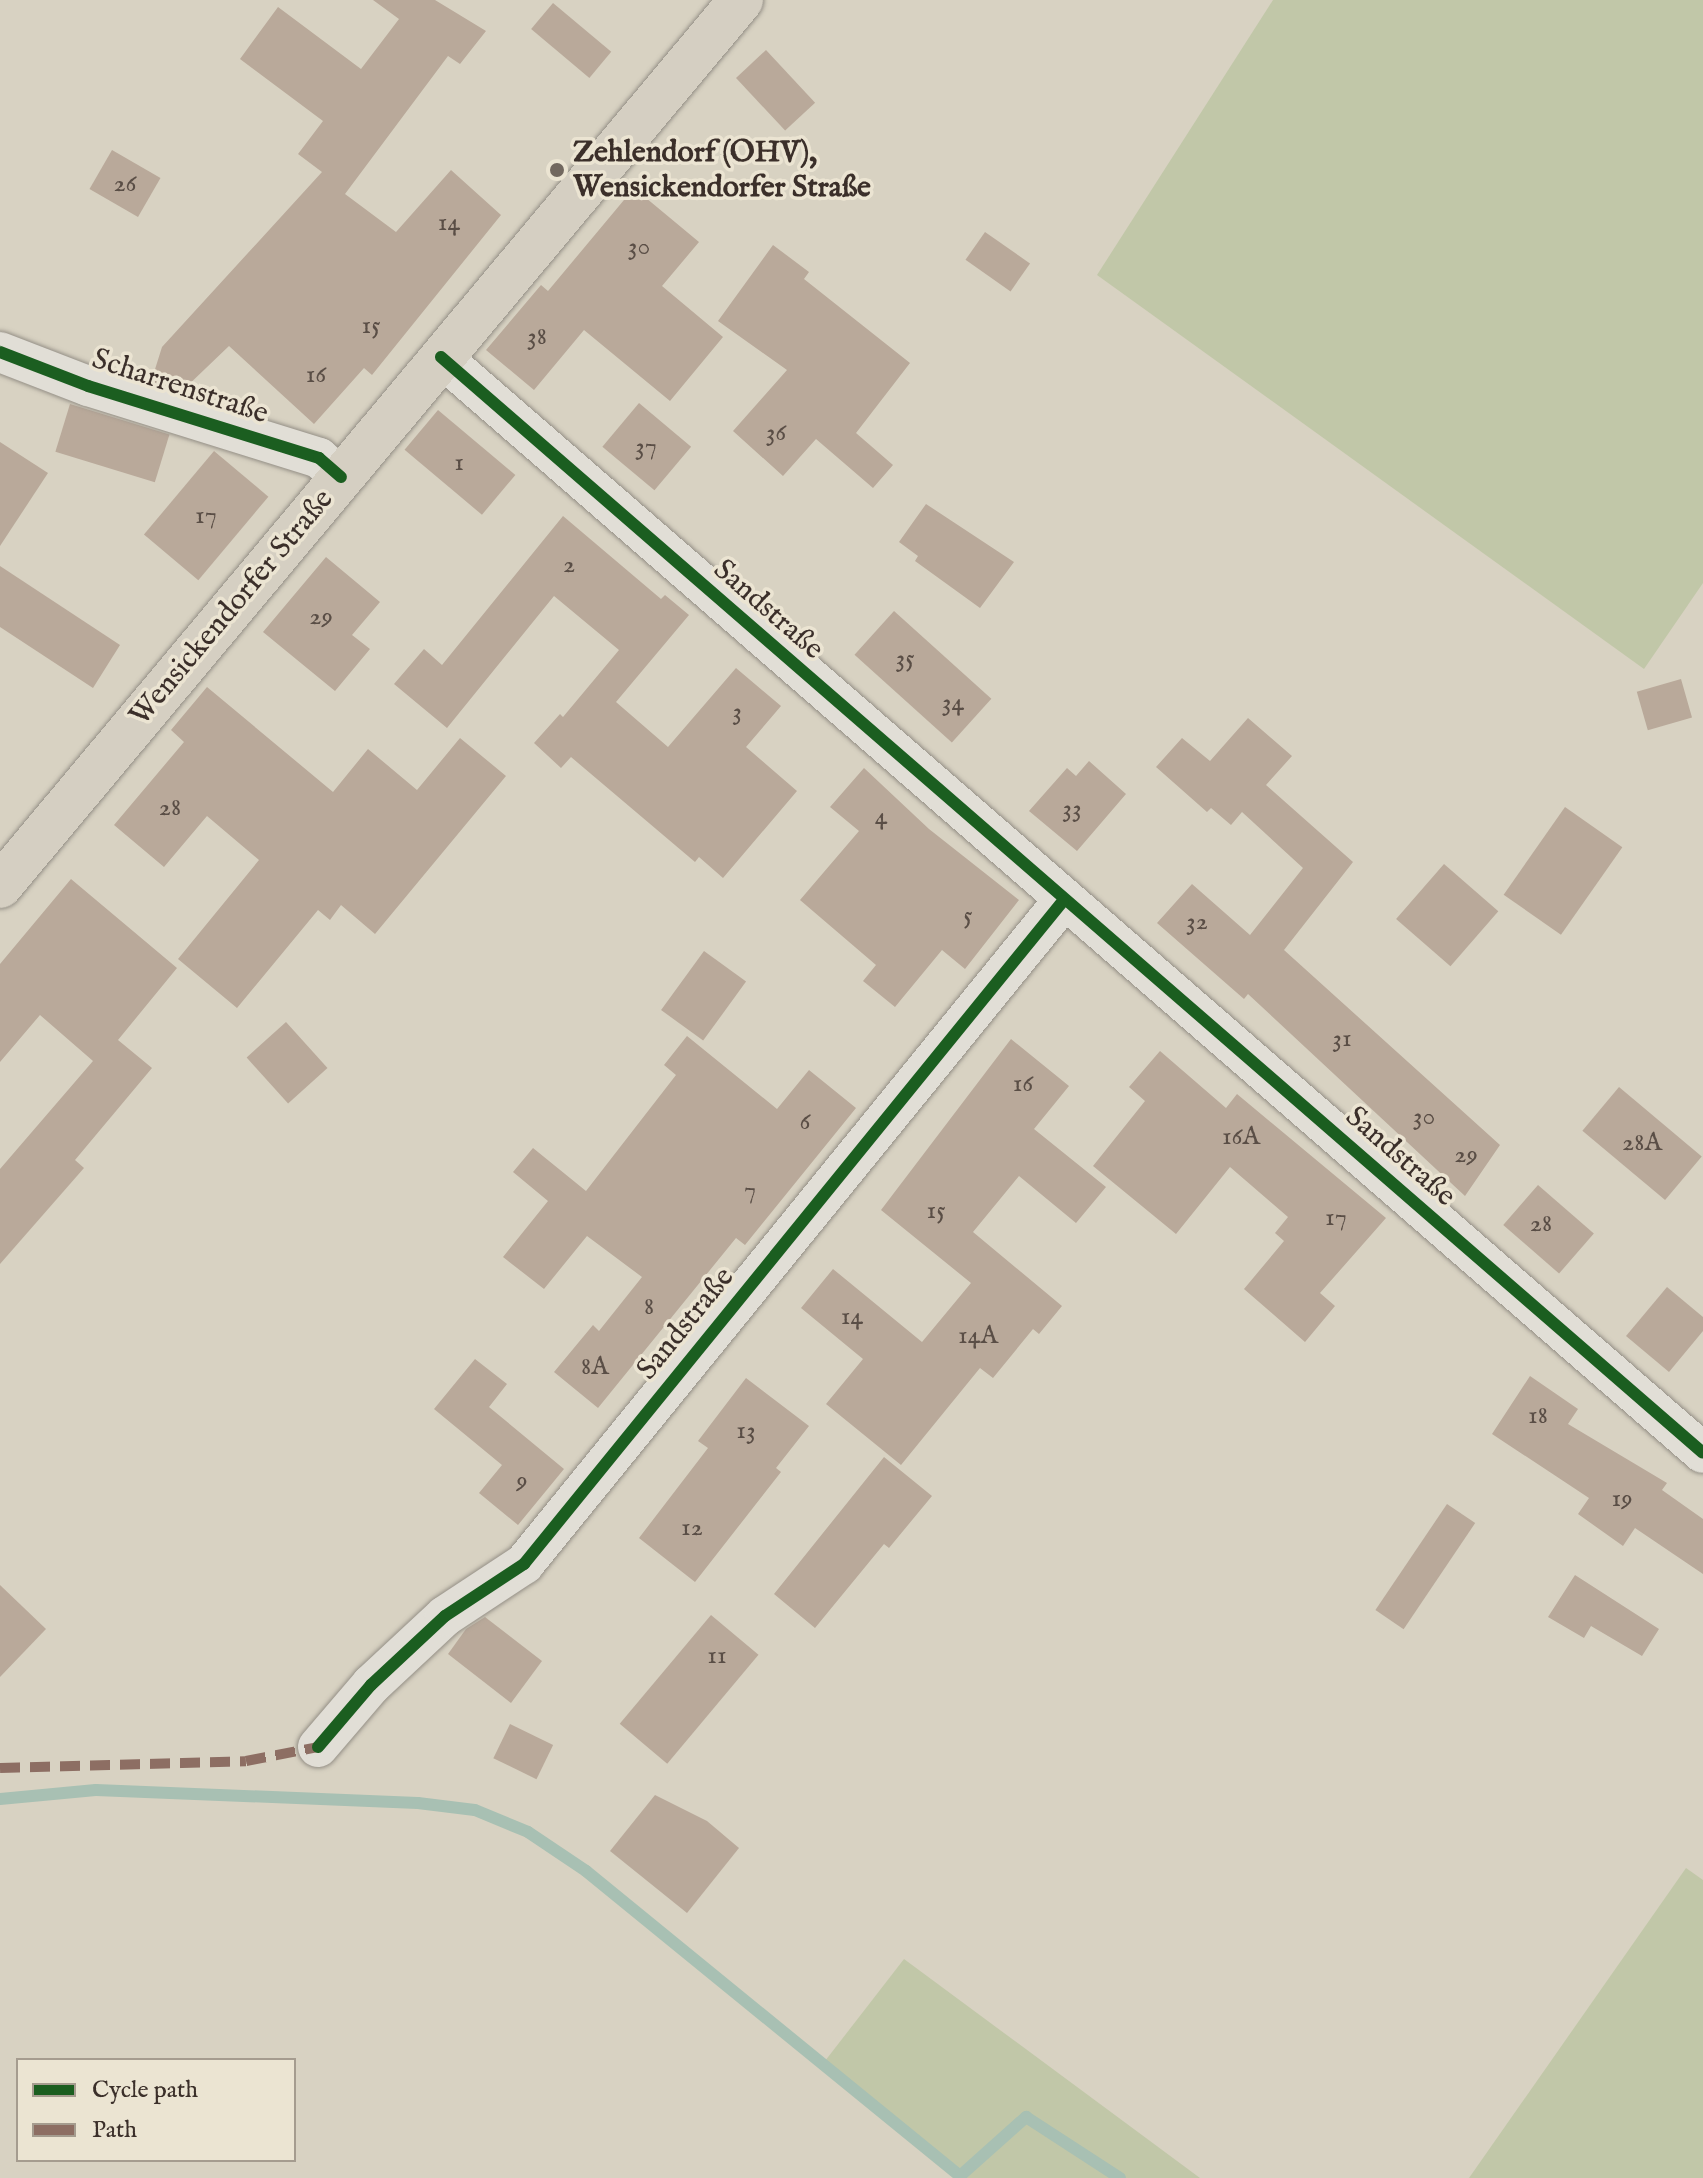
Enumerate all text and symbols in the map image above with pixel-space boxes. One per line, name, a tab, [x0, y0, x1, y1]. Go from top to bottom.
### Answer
place label: Zehlendorf (OHV), Wensickendorfer Straße	[573, 135, 871, 206]
marker: Zehlendorf (OHV), Wensickendorfer Straße	[548, 161, 566, 179]
house number: 26	[113, 168, 137, 200]
house number: 14	[438, 207, 460, 239]
house number: 30	[628, 231, 650, 263]
house number: 15	[361, 310, 381, 342]
house number: 38	[527, 321, 547, 353]
street label: Scharrenstraße	[87, 342, 273, 432]
house number: 16	[306, 359, 326, 391]
house number: 36	[766, 417, 786, 449]
house number: 37	[635, 431, 657, 463]
house number: 1	[454, 447, 464, 479]
street label: Wensickendorfer Straße	[122, 482, 342, 734]
house number: 17	[195, 500, 217, 532]
house number: 2	[563, 549, 575, 581]
street label: Sandstraße	[705, 552, 831, 668]
house number: 29	[309, 601, 333, 633]
house number: 35	[895, 643, 915, 675]
house number: 34	[942, 687, 964, 719]
house number: 3	[732, 696, 742, 728]
house number: 28	[159, 792, 181, 824]
house number: 33	[1062, 793, 1082, 825]
house number: 4	[875, 801, 887, 833]
house number: 5	[963, 900, 973, 932]
house number: 32	[1186, 906, 1208, 938]
house number: 31	[1332, 1023, 1352, 1055]
house number: 16	[1013, 1068, 1033, 1100]
street label: Sandstraße	[1337, 1099, 1463, 1215]
house number: 30	[1413, 1101, 1435, 1133]
house number: 6	[800, 1106, 810, 1138]
house number: 16A	[1222, 1121, 1260, 1153]
house number: 28A	[1622, 1127, 1662, 1159]
house number: 29	[1454, 1139, 1478, 1171]
house number: 7	[744, 1175, 756, 1207]
house number: 15	[926, 1195, 946, 1227]
house number: 17	[1325, 1202, 1347, 1234]
house number: 28	[1530, 1208, 1552, 1240]
street label: Sandstraße	[630, 1260, 742, 1388]
house number: 8	[644, 1291, 654, 1323]
house number: 14	[841, 1301, 863, 1333]
house number: 14A	[958, 1320, 998, 1352]
house number: 8A	[581, 1351, 609, 1383]
house number: 18	[1528, 1400, 1548, 1432]
house number: 13	[736, 1415, 756, 1447]
house number: 9	[516, 1465, 528, 1497]
house number: 19	[1611, 1483, 1633, 1515]
house number: 12	[681, 1512, 703, 1544]
house number: 11	[707, 1640, 727, 1672]
legend	[16, 2058, 296, 2162]
text: Cycle path	[92, 2075, 198, 2106]
text: Path	[92, 2115, 137, 2146]

